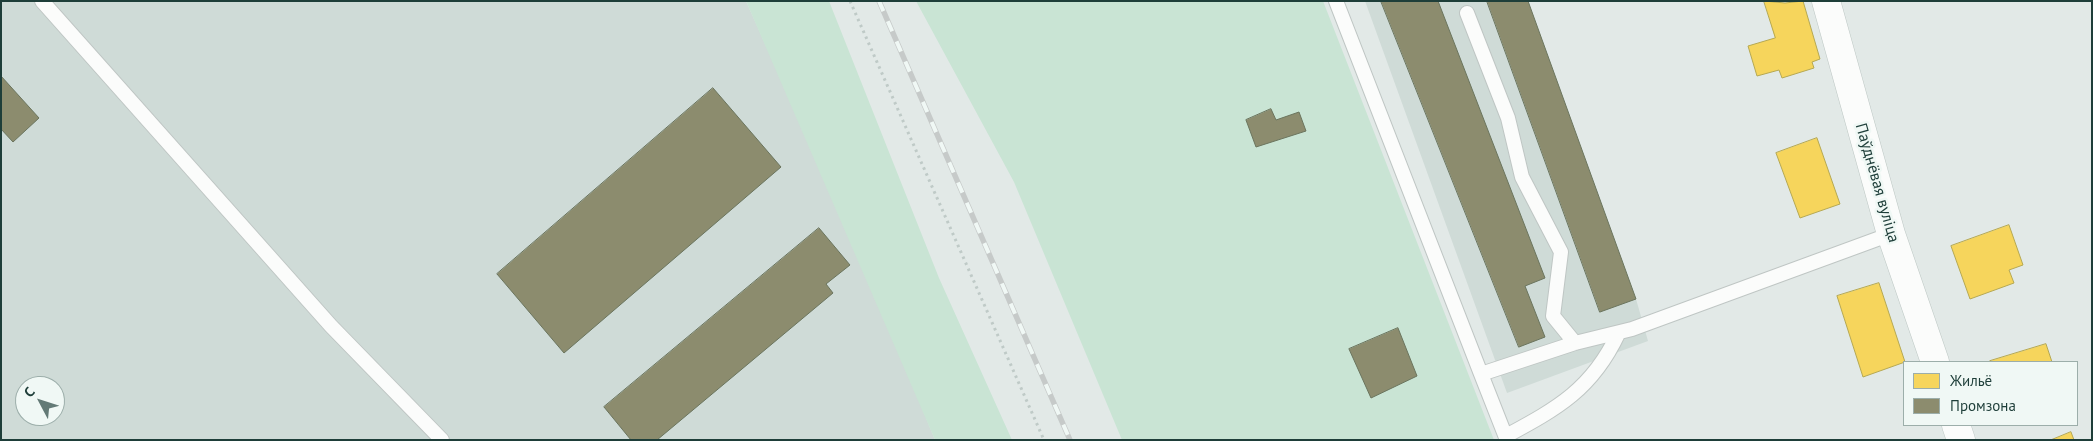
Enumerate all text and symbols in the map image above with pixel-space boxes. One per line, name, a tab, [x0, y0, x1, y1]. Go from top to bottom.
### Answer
street label: Паўднёвая вуліца	[1851, 121, 1903, 245]
legend	[1903, 361, 2078, 426]
text: Жильё	[1950, 371, 1992, 390]
north arrow	[15, 376, 65, 426]
text: С	[20, 383, 39, 401]
text: Промзона	[1950, 396, 2016, 415]

